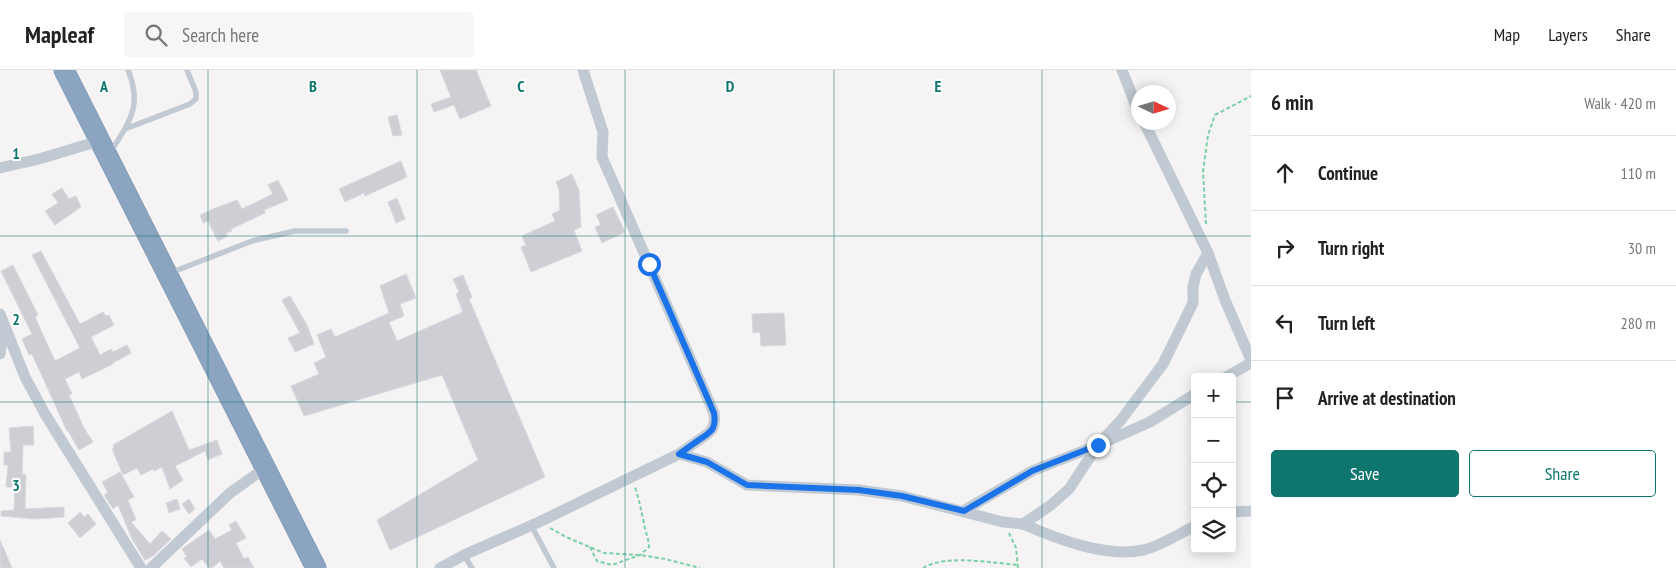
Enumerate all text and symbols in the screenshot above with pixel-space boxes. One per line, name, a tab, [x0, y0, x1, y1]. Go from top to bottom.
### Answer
search box	[124, 12, 474, 57]
text: Mapleaf	[25, 19, 94, 50]
icon: search	[142, 21, 170, 49]
text: Search here	[182, 23, 259, 47]
text: Map	[1494, 23, 1520, 46]
text: Layers	[1548, 23, 1588, 46]
text: Share	[1616, 23, 1651, 46]
text: A	[99, 76, 109, 96]
text: B	[309, 76, 317, 96]
text: C	[517, 76, 525, 96]
text: D	[726, 76, 735, 96]
text: E	[935, 76, 942, 96]
north arrow	[1131, 85, 1176, 130]
text: 6 min	[1271, 89, 1313, 116]
text: Walk · 420 m	[1584, 93, 1656, 113]
text: 1	[12, 143, 20, 163]
icon: ahead	[1271, 159, 1299, 187]
text: Continue	[1318, 161, 1378, 185]
text: 110 m	[1621, 163, 1656, 183]
icon: right	[1271, 234, 1299, 262]
text: Turn right	[1318, 236, 1384, 260]
text: 30 m	[1628, 238, 1656, 258]
route start	[638, 253, 661, 276]
text: 2	[12, 309, 20, 329]
icon: left	[1271, 309, 1299, 337]
text: Turn left	[1318, 311, 1375, 335]
text: 280 m	[1621, 313, 1656, 333]
map controls	[1191, 373, 1236, 553]
button: +	[1191, 373, 1236, 418]
icon: arrive	[1271, 384, 1299, 412]
text: Arrive at destination	[1318, 386, 1456, 410]
button: −	[1191, 418, 1236, 463]
route end	[1087, 434, 1110, 457]
button: Save	[1271, 450, 1459, 497]
button: Share	[1469, 450, 1656, 497]
button: locate	[1191, 463, 1236, 508]
text: 3	[12, 475, 20, 495]
button: layers	[1191, 508, 1236, 553]

